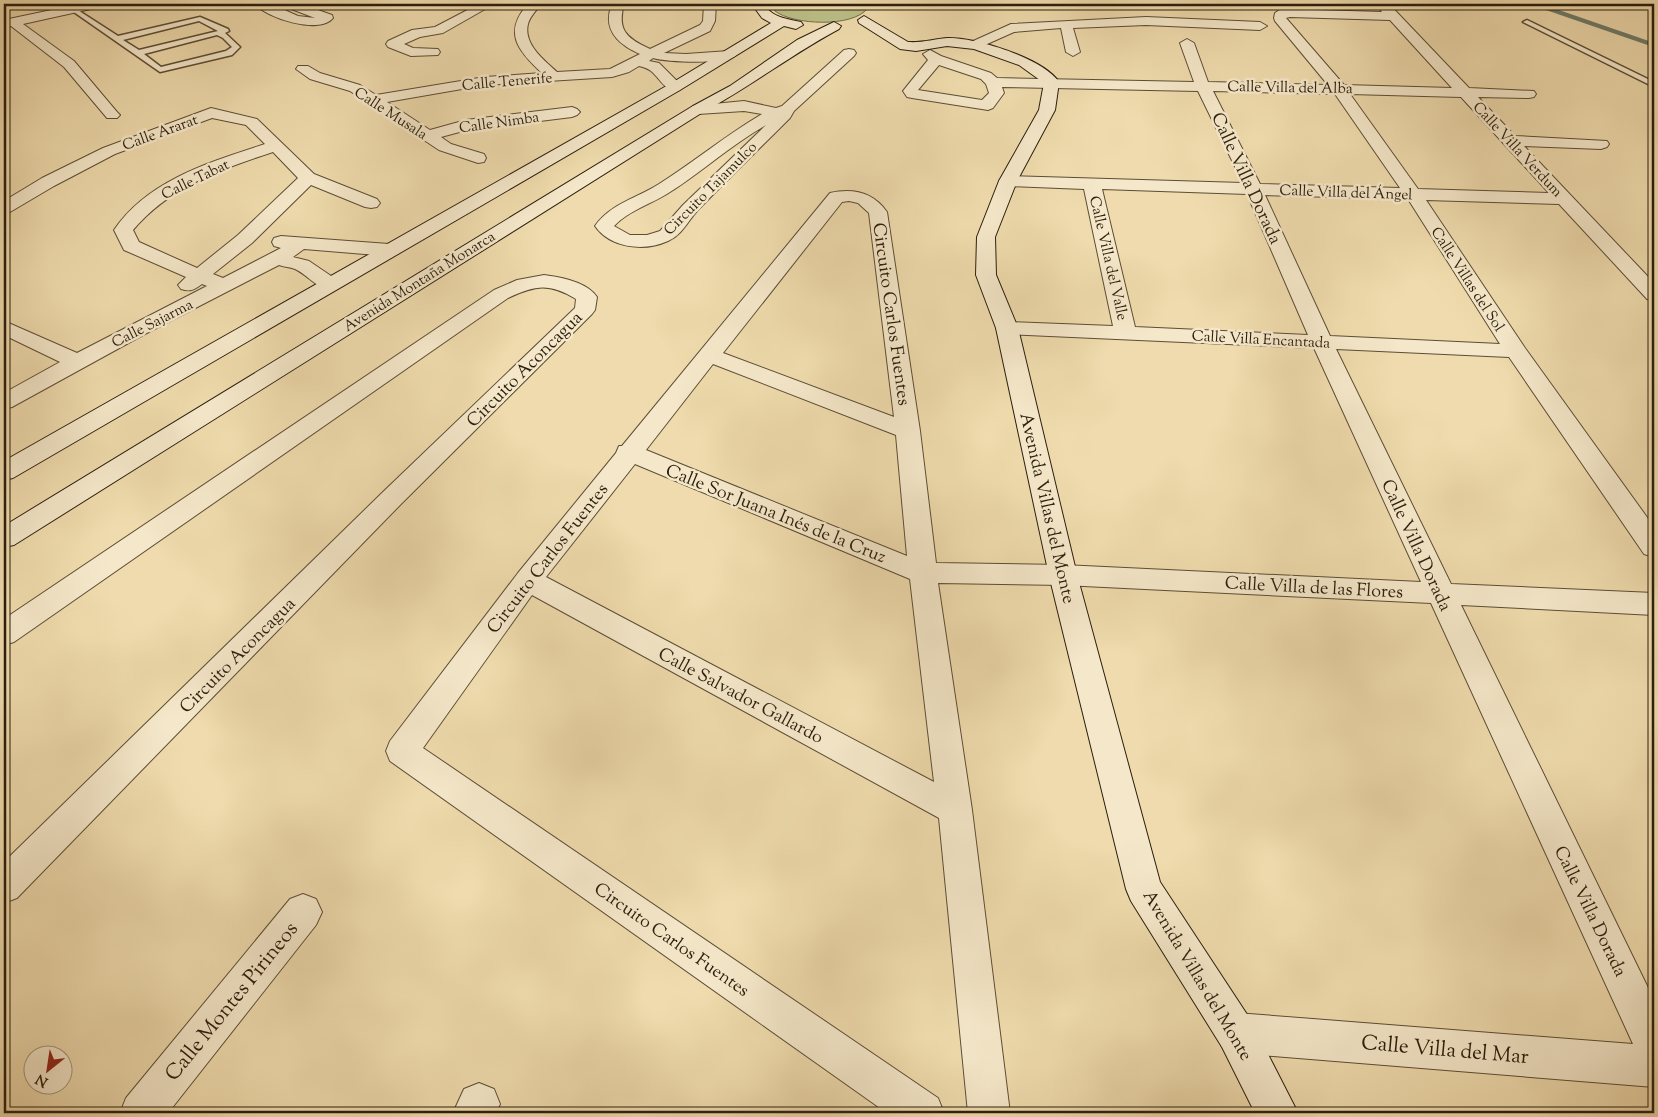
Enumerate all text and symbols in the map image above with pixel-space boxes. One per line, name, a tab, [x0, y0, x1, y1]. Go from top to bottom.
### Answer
street label: Calle Tenerife	[461, 68, 553, 97]
street label: Calle Villa del Alba	[1227, 77, 1353, 100]
street label: Calle Musala	[350, 83, 431, 146]
street label: Calle Villa Verdum	[1467, 98, 1567, 203]
street label: Calle Nimba	[458, 107, 541, 140]
street label: Calle Villa Dorada	[1203, 109, 1287, 249]
street label: Calle Ararat	[120, 110, 201, 157]
street label: Circuito Tajamulco	[660, 138, 763, 241]
street label: Calle Tabat	[158, 155, 233, 206]
street label: Calle Villa del Ángel	[1279, 180, 1413, 206]
street label: Calle Villa del Valle	[1083, 194, 1132, 323]
street label: Circuito Carlos Fuentes	[864, 221, 916, 407]
street label: Calle Villas del Sol	[1425, 223, 1508, 336]
street label: Avenida Montaña Monarca	[340, 227, 500, 338]
street label: Calle Sajarma	[108, 295, 197, 354]
street label: Circuito Aconcagua	[461, 306, 589, 434]
street label: Calle Villa Encantada	[1191, 326, 1331, 355]
street label: Avenida Villas del Monte	[1011, 411, 1081, 606]
street label: Calle Sor Juana Inés de la Cruz	[661, 459, 890, 571]
street label: Calle Villa Dorada	[1373, 476, 1457, 616]
street label: Circuito Carlos Fuentes	[482, 479, 616, 640]
street label: Calle Villa de las Flores	[1224, 571, 1404, 607]
street label: Circuito Aconcagua	[174, 592, 302, 720]
street label: Calle Salvador Gallardo	[653, 642, 828, 752]
street label: Calle Villa Dorada	[1546, 842, 1632, 982]
street label: Circuito Carlos Fuentes	[588, 877, 754, 1004]
street label: Avenida Villas del Monte	[1135, 886, 1258, 1066]
street label: Calle Montes Pirineos	[159, 916, 306, 1088]
street label: Calle Villa del Mar	[1360, 1029, 1530, 1073]
north arrow	[22, 1044, 72, 1094]
text: N	[33, 1068, 52, 1091]

